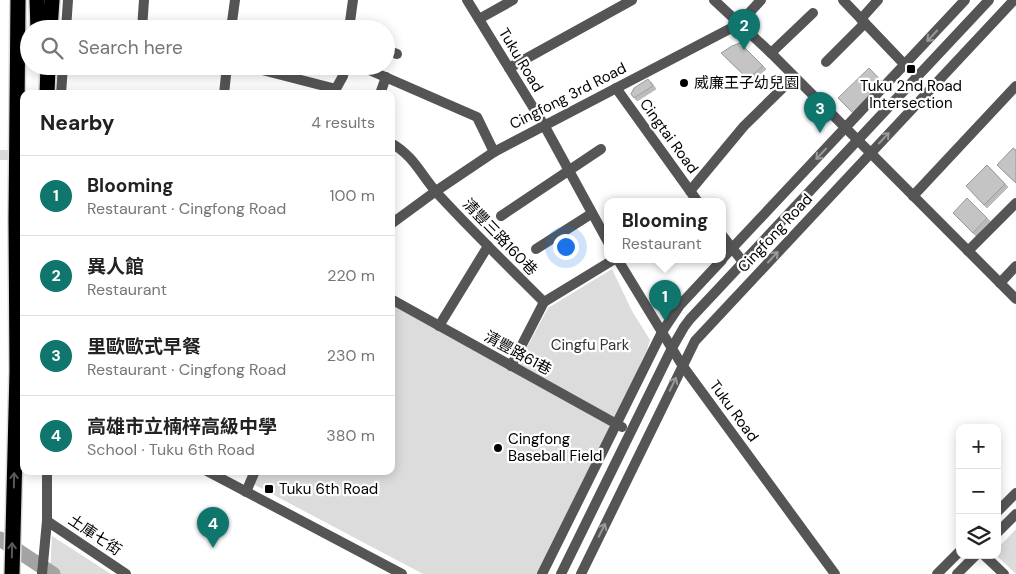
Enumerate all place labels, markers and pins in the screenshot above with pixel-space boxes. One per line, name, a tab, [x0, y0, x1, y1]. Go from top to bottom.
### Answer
pin: 2	[728, 9, 760, 50]
marker: Tuku 2nd Road Intersection	[905, 63, 917, 75]
place label: 威廉王子幼兒園	[694, 73, 799, 93]
place label: Tuku 2nd Road Intersection	[860, 76, 962, 113]
marker: 威廉王子幼兒園	[678, 77, 690, 89]
pin: 3	[804, 92, 836, 133]
pin: 1	[649, 280, 681, 321]
place label: Cingfong Baseball Field	[508, 429, 602, 466]
marker: Cingfong Baseball Field	[492, 442, 504, 454]
place label: Tuku 6th Road	[279, 479, 378, 499]
marker: Tuku 6th Road	[263, 483, 275, 495]
pin: 4	[197, 507, 229, 548]

